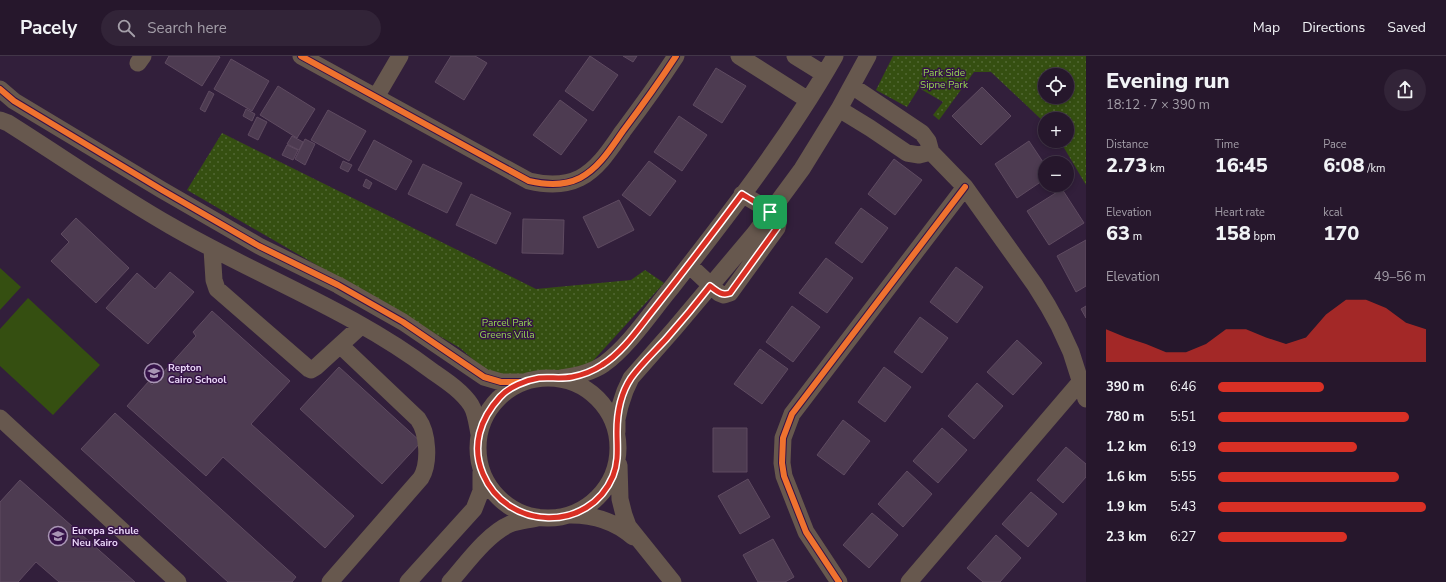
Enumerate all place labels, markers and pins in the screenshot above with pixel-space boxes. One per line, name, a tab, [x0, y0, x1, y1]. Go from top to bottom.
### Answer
pin	[753, 195, 787, 229]
place label: Repton Cairo School	[168, 361, 227, 387]
school or university icon: Repton Cairo School	[143, 362, 165, 384]
place label: Europa Schule Neu Kairo	[72, 524, 139, 550]
school or university icon: Europa Schule Neu Kairo	[47, 525, 69, 547]

